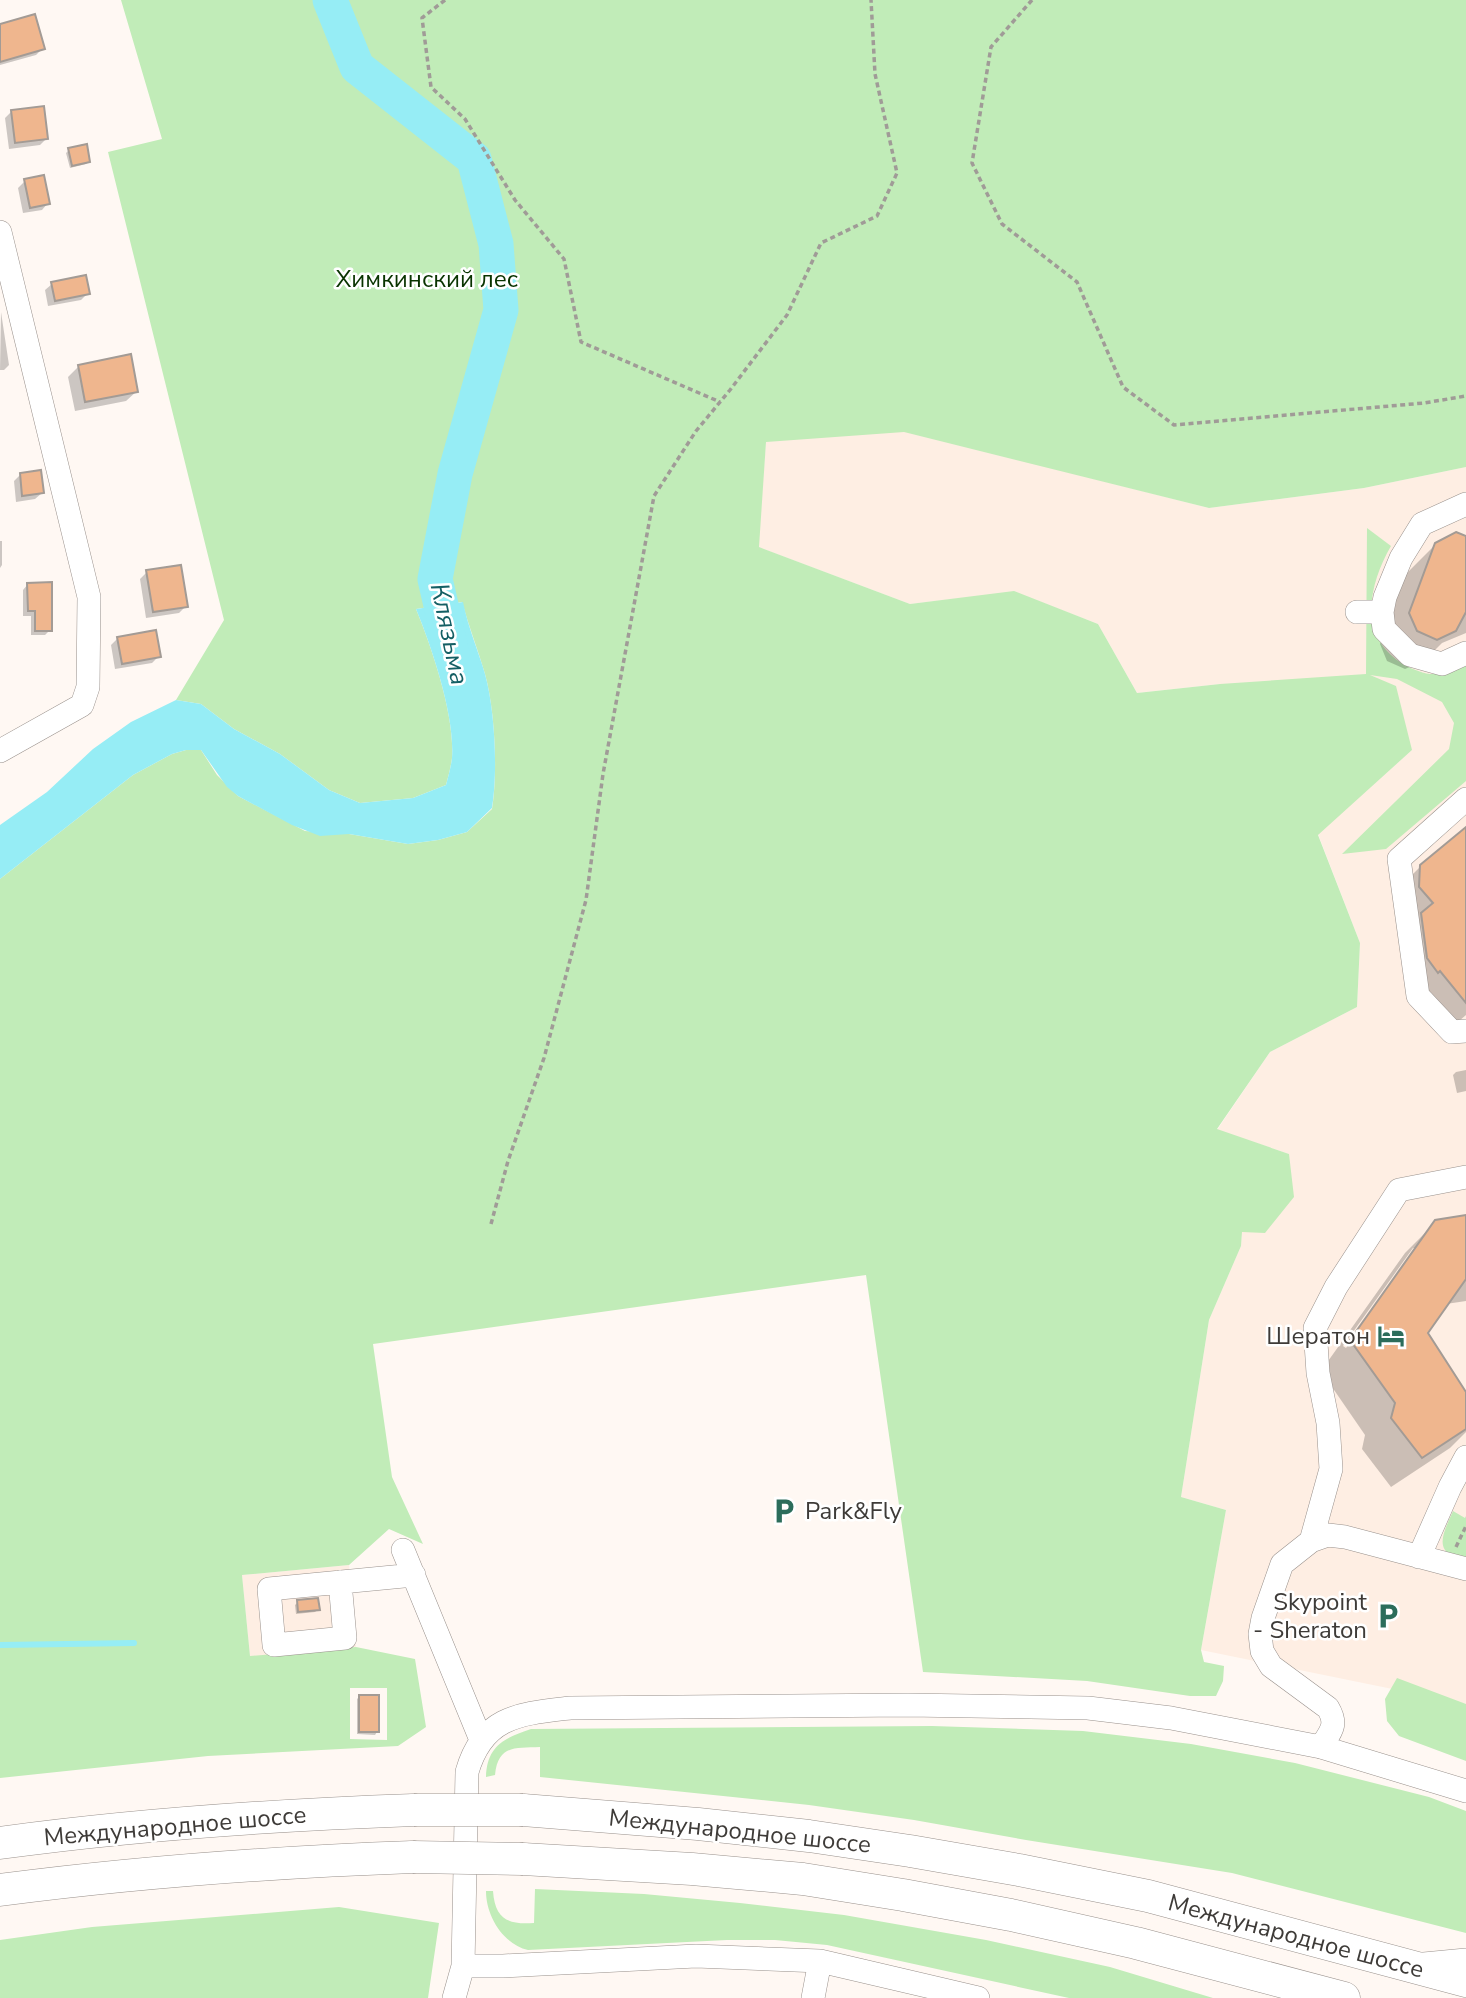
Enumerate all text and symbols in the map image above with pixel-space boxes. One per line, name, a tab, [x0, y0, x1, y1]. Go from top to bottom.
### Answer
park label: Химкинский лес	[336, 263, 518, 295]
water label: Клязьма	[422, 580, 477, 688]
place label: Шератон	[1266, 1320, 1370, 1352]
hotel icon: Шератон	[1376, 1321, 1406, 1351]
place label: Park&Fly	[805, 1495, 903, 1527]
parking icon: Park&Fly	[769, 1496, 799, 1526]
place label: Skypoint - Sheraton	[1253, 1586, 1368, 1646]
parking icon: Skypoint - Sheraton	[1373, 1601, 1403, 1631]
street label: Международное шоссе	[42, 1799, 308, 1853]
street label: Международное шоссе	[607, 1801, 873, 1861]
street label: Международное шоссе	[1165, 1886, 1427, 1986]

